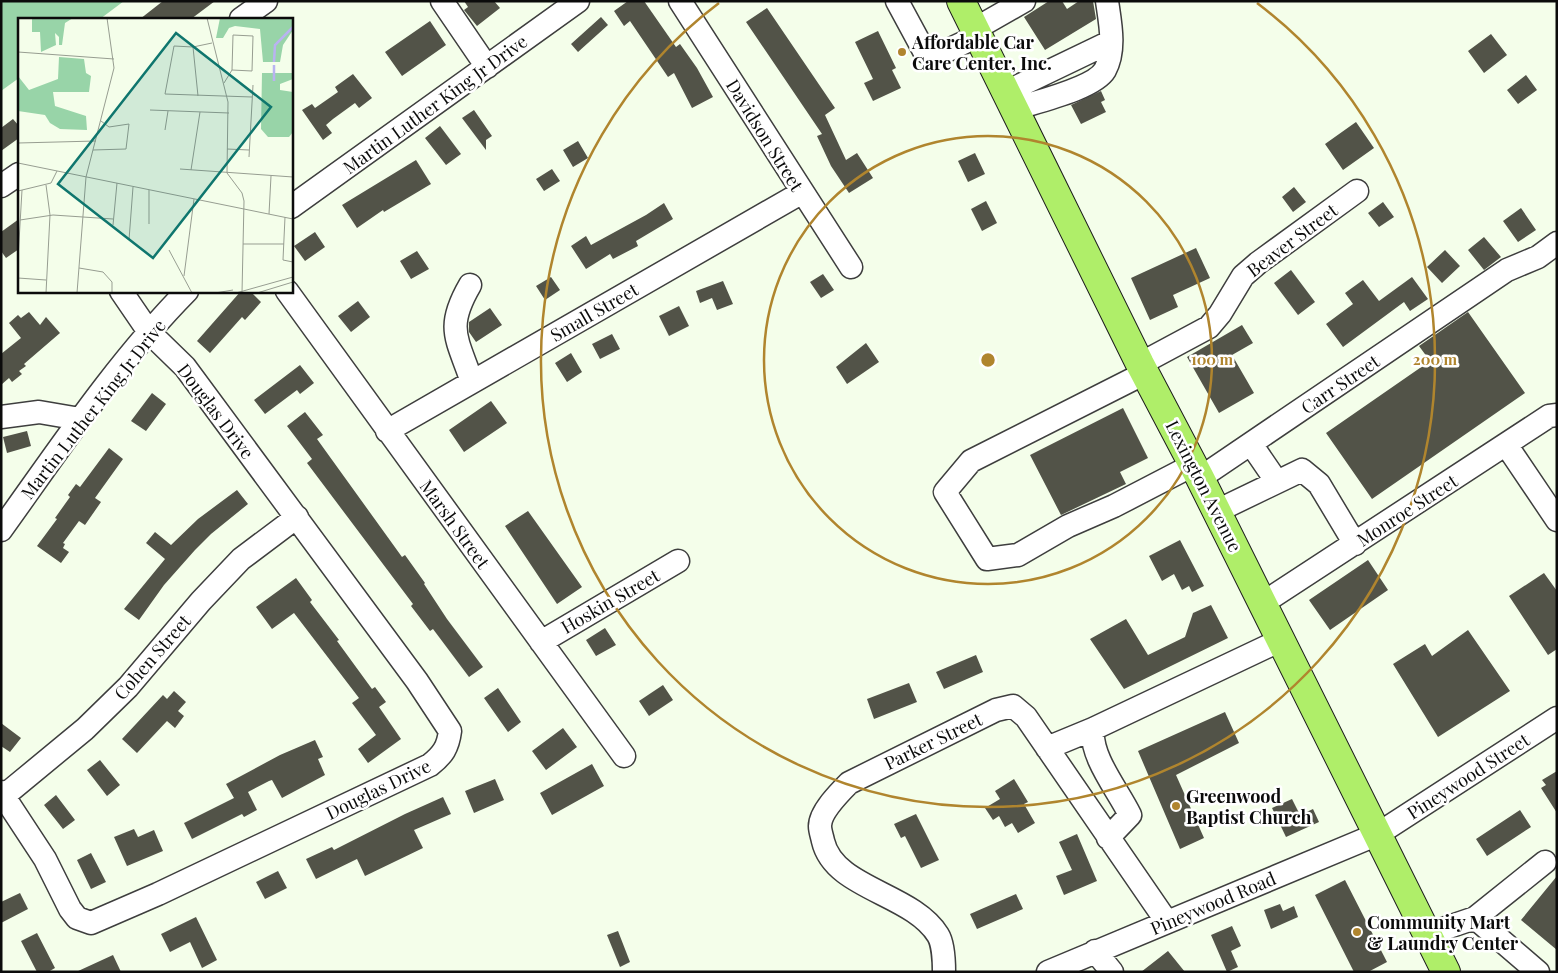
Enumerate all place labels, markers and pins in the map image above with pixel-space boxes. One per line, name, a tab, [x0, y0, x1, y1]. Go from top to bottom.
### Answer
place label: Affordable Car Care Center, Inc.	[911, 30, 1052, 75]
marker: Affordable Car Care Center, Inc.	[896, 46, 908, 58]
centre of rings	[979, 351, 997, 369]
place label: Greenwood Baptist Church	[1186, 784, 1312, 829]
marker: Greenwood Baptist Church	[1170, 800, 1182, 812]
place label: Community Mart & Laundry Center	[1367, 910, 1519, 955]
marker: Community Mart & Laundry Center	[1351, 926, 1363, 938]

